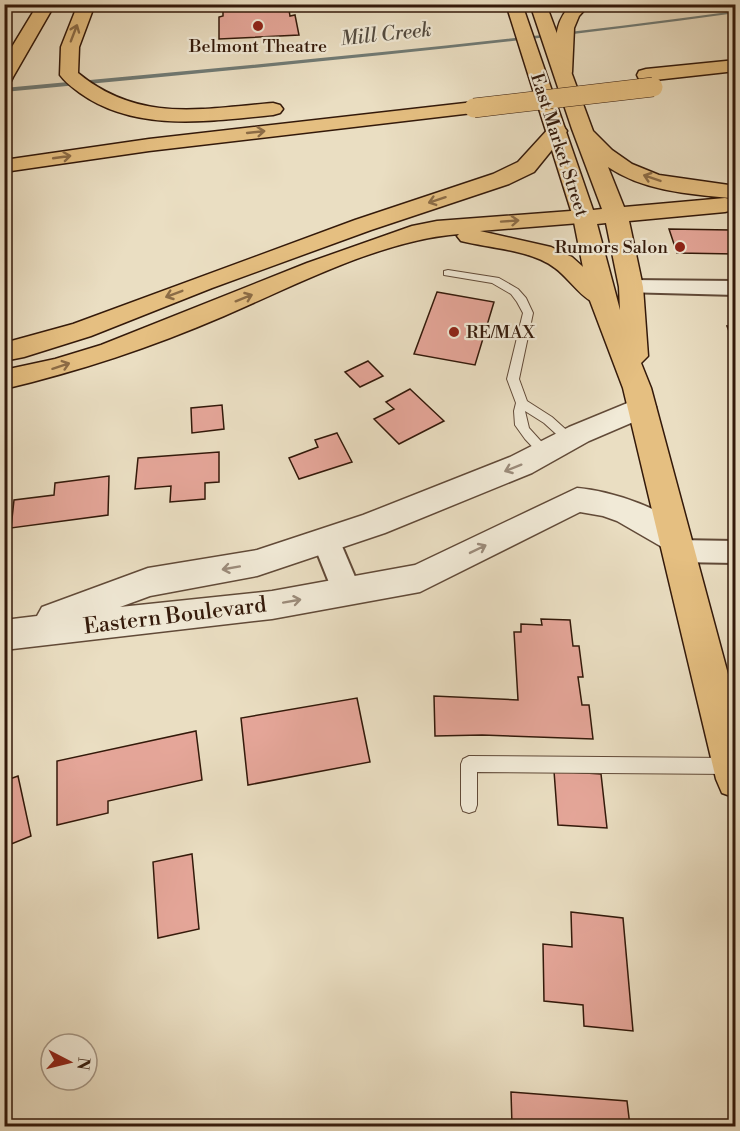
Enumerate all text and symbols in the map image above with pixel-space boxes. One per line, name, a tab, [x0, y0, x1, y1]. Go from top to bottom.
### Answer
water label: Mill Creek	[339, 18, 433, 52]
marker: Belmont Theatre	[251, 19, 265, 33]
one-way arrow	[69, 25, 80, 43]
place label: Belmont Theatre	[188, 35, 327, 58]
street label: East Market Street	[525, 70, 593, 220]
one-way arrow	[245, 127, 265, 138]
one-way arrow	[52, 152, 72, 163]
one-way arrow	[643, 171, 662, 182]
one-way arrow	[428, 196, 447, 207]
one-way arrow	[500, 216, 519, 227]
place label: Rumors Salon	[554, 236, 668, 259]
marker: Rumors Salon	[673, 240, 687, 254]
one-way arrow	[166, 289, 184, 300]
one-way arrow	[234, 292, 253, 303]
place label: RE/MAX	[466, 321, 536, 344]
marker: RE/MAX	[447, 325, 461, 339]
one-way arrow	[51, 359, 70, 370]
one-way arrow	[505, 463, 523, 474]
one-way arrow	[469, 543, 487, 555]
one-way arrow	[222, 562, 242, 573]
street label: Eastern Boulevard	[82, 591, 269, 641]
one-way arrow	[282, 595, 301, 606]
north arrow	[39, 1032, 99, 1092]
text: N	[72, 1056, 94, 1072]

